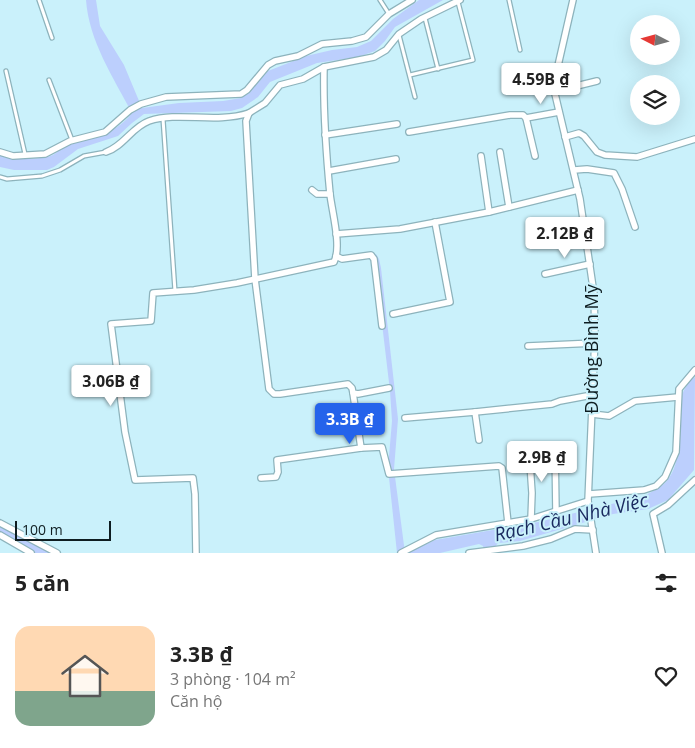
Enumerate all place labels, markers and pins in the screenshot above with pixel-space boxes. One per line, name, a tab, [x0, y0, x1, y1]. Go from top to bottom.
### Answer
pin: 4.59B ₫	[495, 62, 587, 105]
pin: 2.12B ₫	[519, 216, 611, 259]
pin: 3.06B ₫	[65, 364, 157, 407]
pin: 3.3B ₫	[309, 402, 391, 445]
pin: 2.9B ₫	[501, 440, 583, 483]

